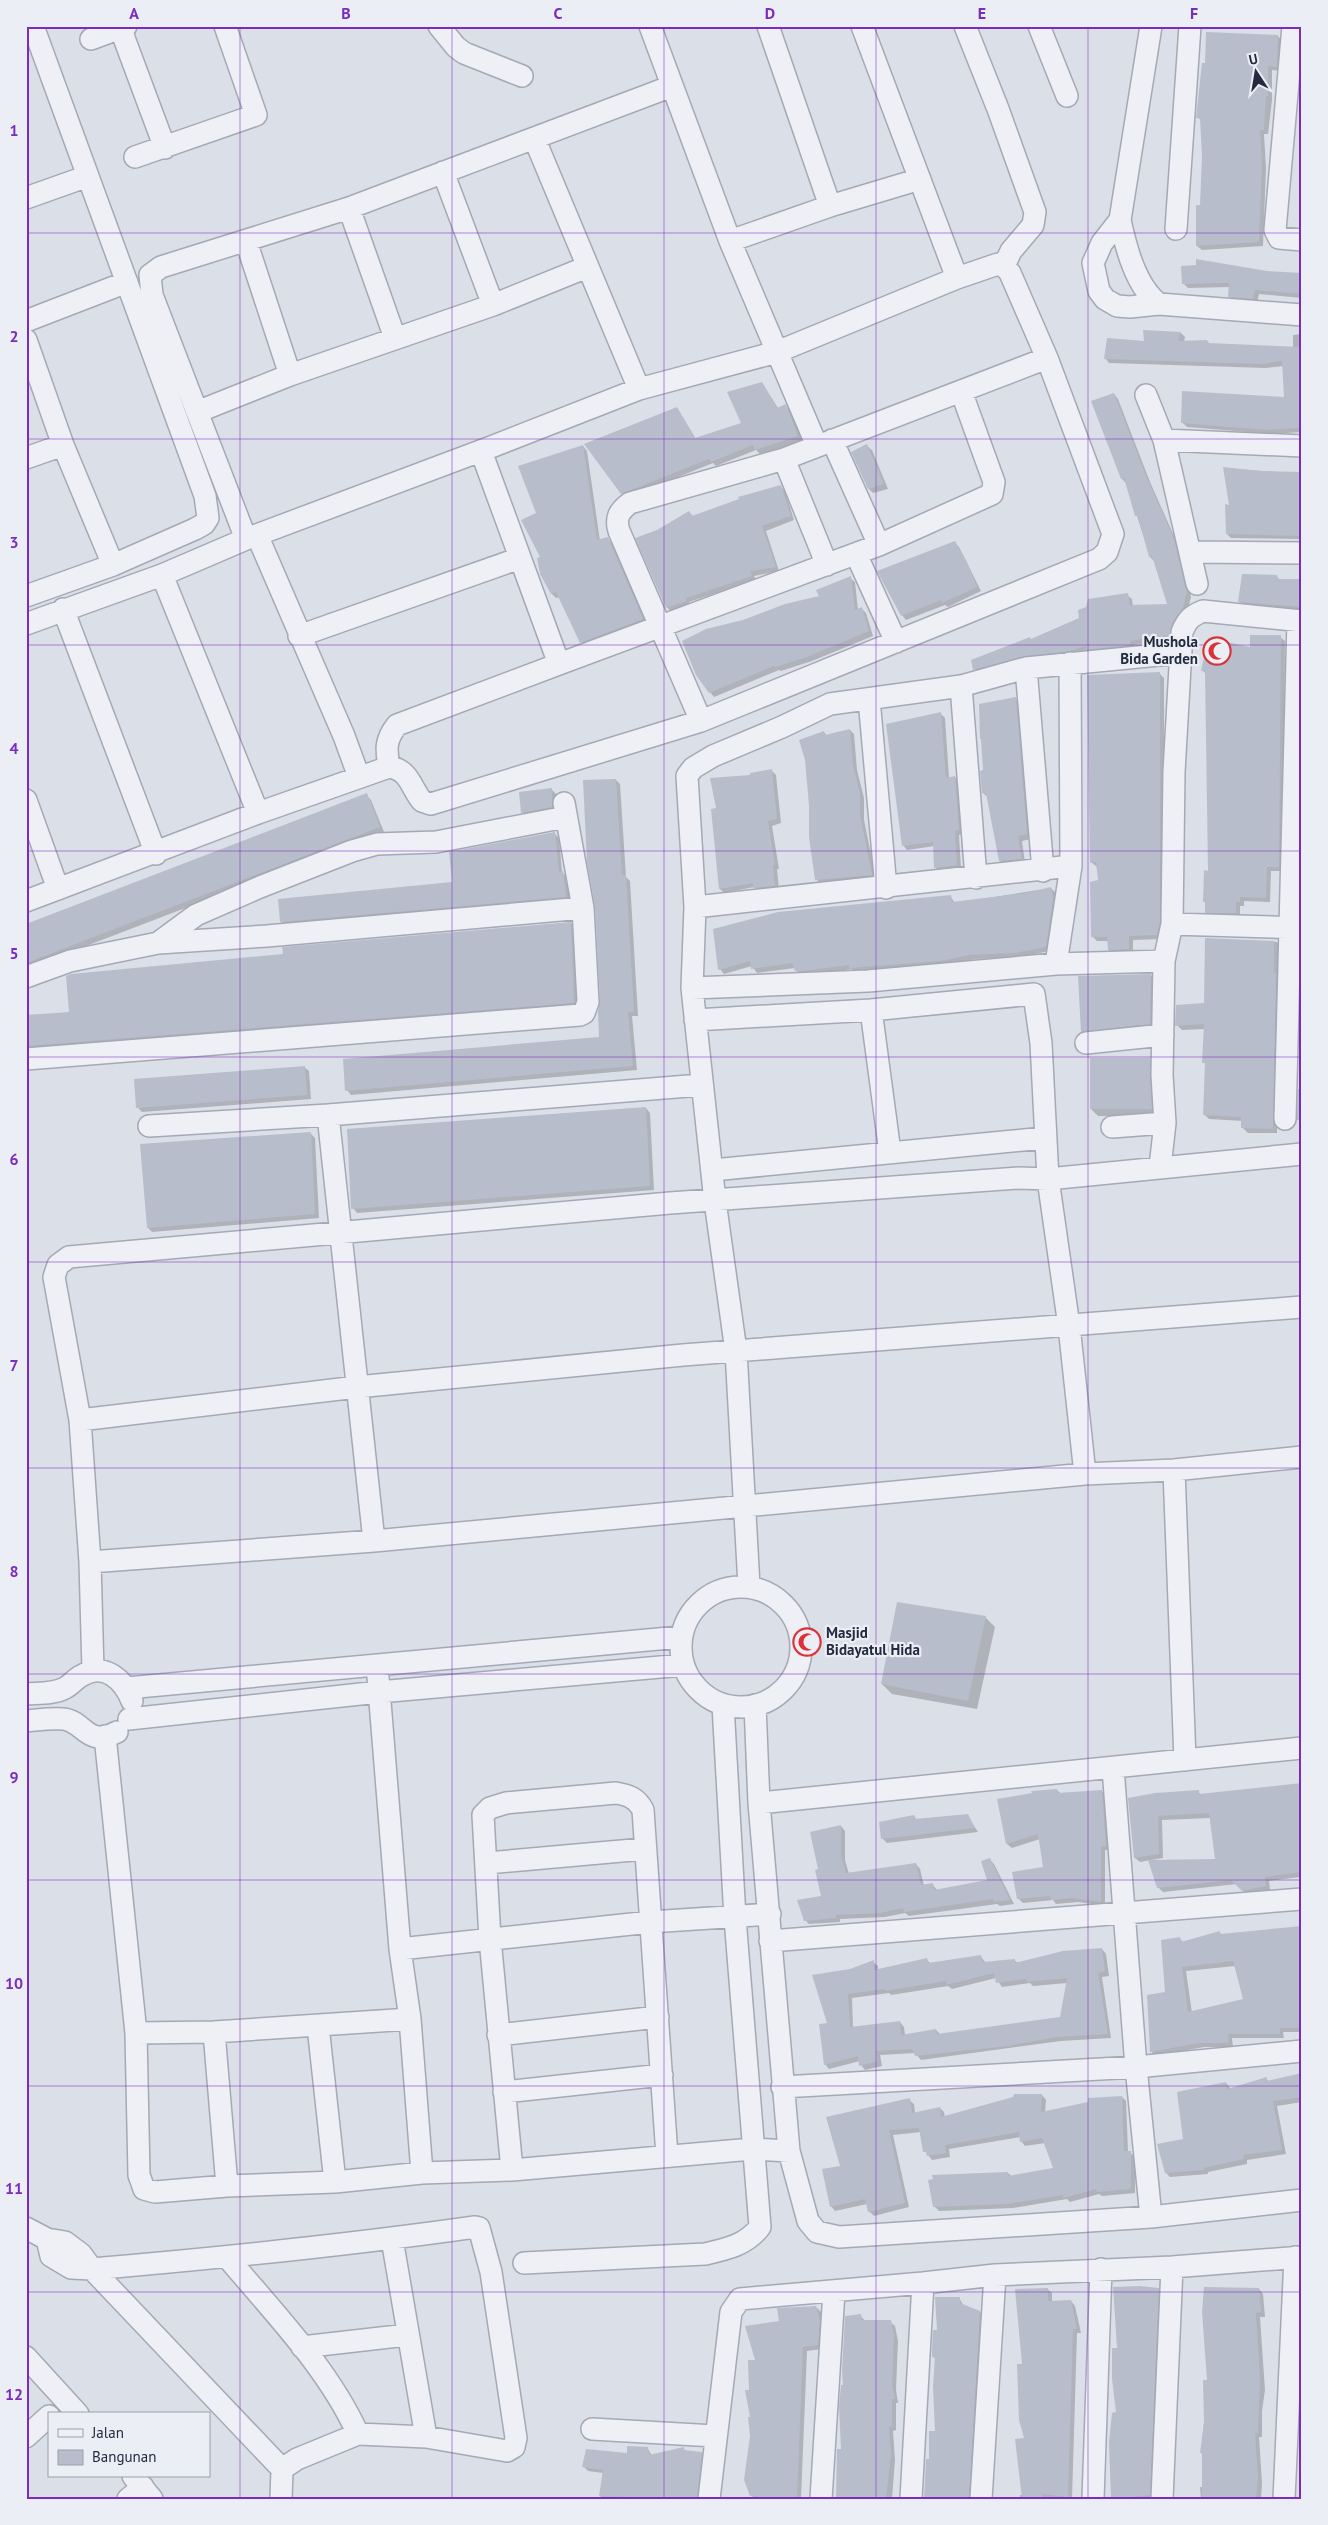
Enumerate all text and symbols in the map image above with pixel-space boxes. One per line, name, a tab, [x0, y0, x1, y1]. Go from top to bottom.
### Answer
text: A	[129, 3, 139, 23]
text: B	[341, 3, 351, 23]
text: C	[554, 3, 563, 23]
text: D	[765, 3, 775, 23]
text: E	[978, 3, 986, 23]
text: F	[1190, 3, 1198, 23]
north arrow	[1230, 48, 1280, 98]
text: U	[1247, 50, 1259, 69]
text: 1	[9, 120, 19, 140]
text: 2	[9, 326, 19, 346]
text: 3	[9, 532, 19, 552]
place label: Mushola Bida Garden	[1120, 632, 1198, 668]
mosque icon: Mushola Bida Garden	[1202, 636, 1232, 666]
text: 4	[9, 738, 19, 758]
text: 5	[9, 943, 19, 963]
text: 6	[9, 1149, 19, 1169]
text: 7	[9, 1355, 19, 1375]
text: 8	[9, 1561, 19, 1581]
place label: Masjid Bidayatul Hida	[826, 1623, 920, 1659]
mosque icon: Masjid Bidayatul Hida	[792, 1627, 822, 1657]
text: 9	[9, 1767, 19, 1787]
text: 10	[5, 1973, 23, 1993]
text: 11	[5, 2178, 23, 2198]
text: 12	[5, 2384, 23, 2404]
legend	[48, 2412, 210, 2478]
text: Jalan	[91, 2423, 124, 2442]
text: Bangunan	[92, 2447, 156, 2466]

